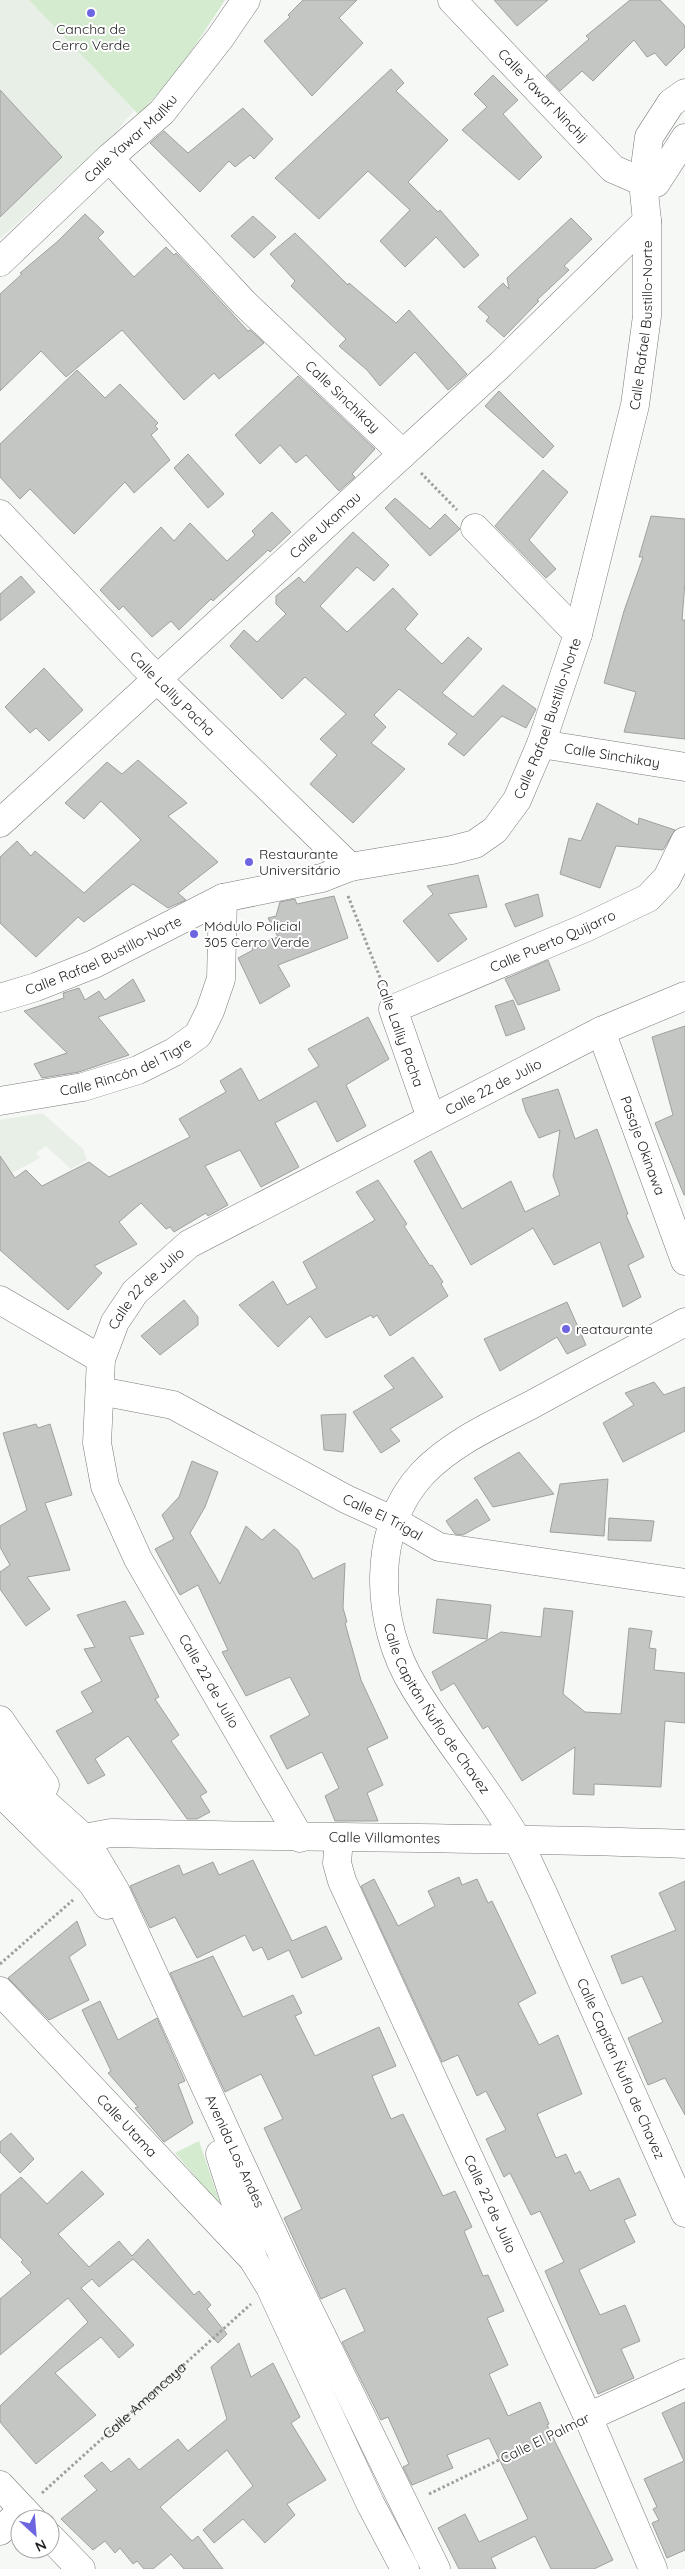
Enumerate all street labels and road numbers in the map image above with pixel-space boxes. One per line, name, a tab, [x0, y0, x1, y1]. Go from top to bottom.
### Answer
street label: Calle Yawar Ninchij	[494, 45, 592, 146]
street label: Calle Yawar Mallku	[80, 91, 181, 186]
street label: Calle Rafael Bustillo-Norte	[625, 240, 656, 412]
street label: Calle Sinchikay	[301, 357, 384, 436]
street label: Calle Ukamau	[286, 488, 365, 562]
street label: Calle Rafael Bustillo-Norte	[509, 635, 585, 802]
street label: Calle Lalliy Pacha	[126, 647, 219, 740]
street label: Calle Sinchikay	[563, 739, 661, 772]
street label: Calle Puerto Quijarro	[487, 906, 619, 976]
street label: Calle Rafael Bustillo-Norte	[23, 912, 185, 999]
street label: Calle Lalliy Pacha	[372, 977, 428, 1089]
street label: Calle Rincón del Tigre	[58, 1033, 195, 1100]
street label: Calle 22 de Julio	[442, 1054, 545, 1119]
street label: Pasaje Okinawa	[617, 1094, 669, 1198]
street label: Calle 22 de Julio	[104, 1244, 188, 1332]
street label: Calle El Trigal	[340, 1490, 426, 1545]
street label: Calle Capitán Ñuflo de Chavez	[380, 1622, 494, 1798]
street label: Calle 22 de Julio	[175, 1631, 243, 1731]
street label: Calle Villamontes	[329, 1828, 440, 1847]
street label: Calle Capitán Ñuflo de Chavez	[573, 1975, 669, 2162]
street label: Calle Utama	[93, 2090, 161, 2161]
street label: Avenida Los Andes	[201, 2092, 269, 2210]
street label: Calle 22 de Julio	[460, 2152, 520, 2256]
street label: Calle Amancaya	[99, 2358, 190, 2443]
street label: Calle El Palmar	[497, 2408, 593, 2467]

